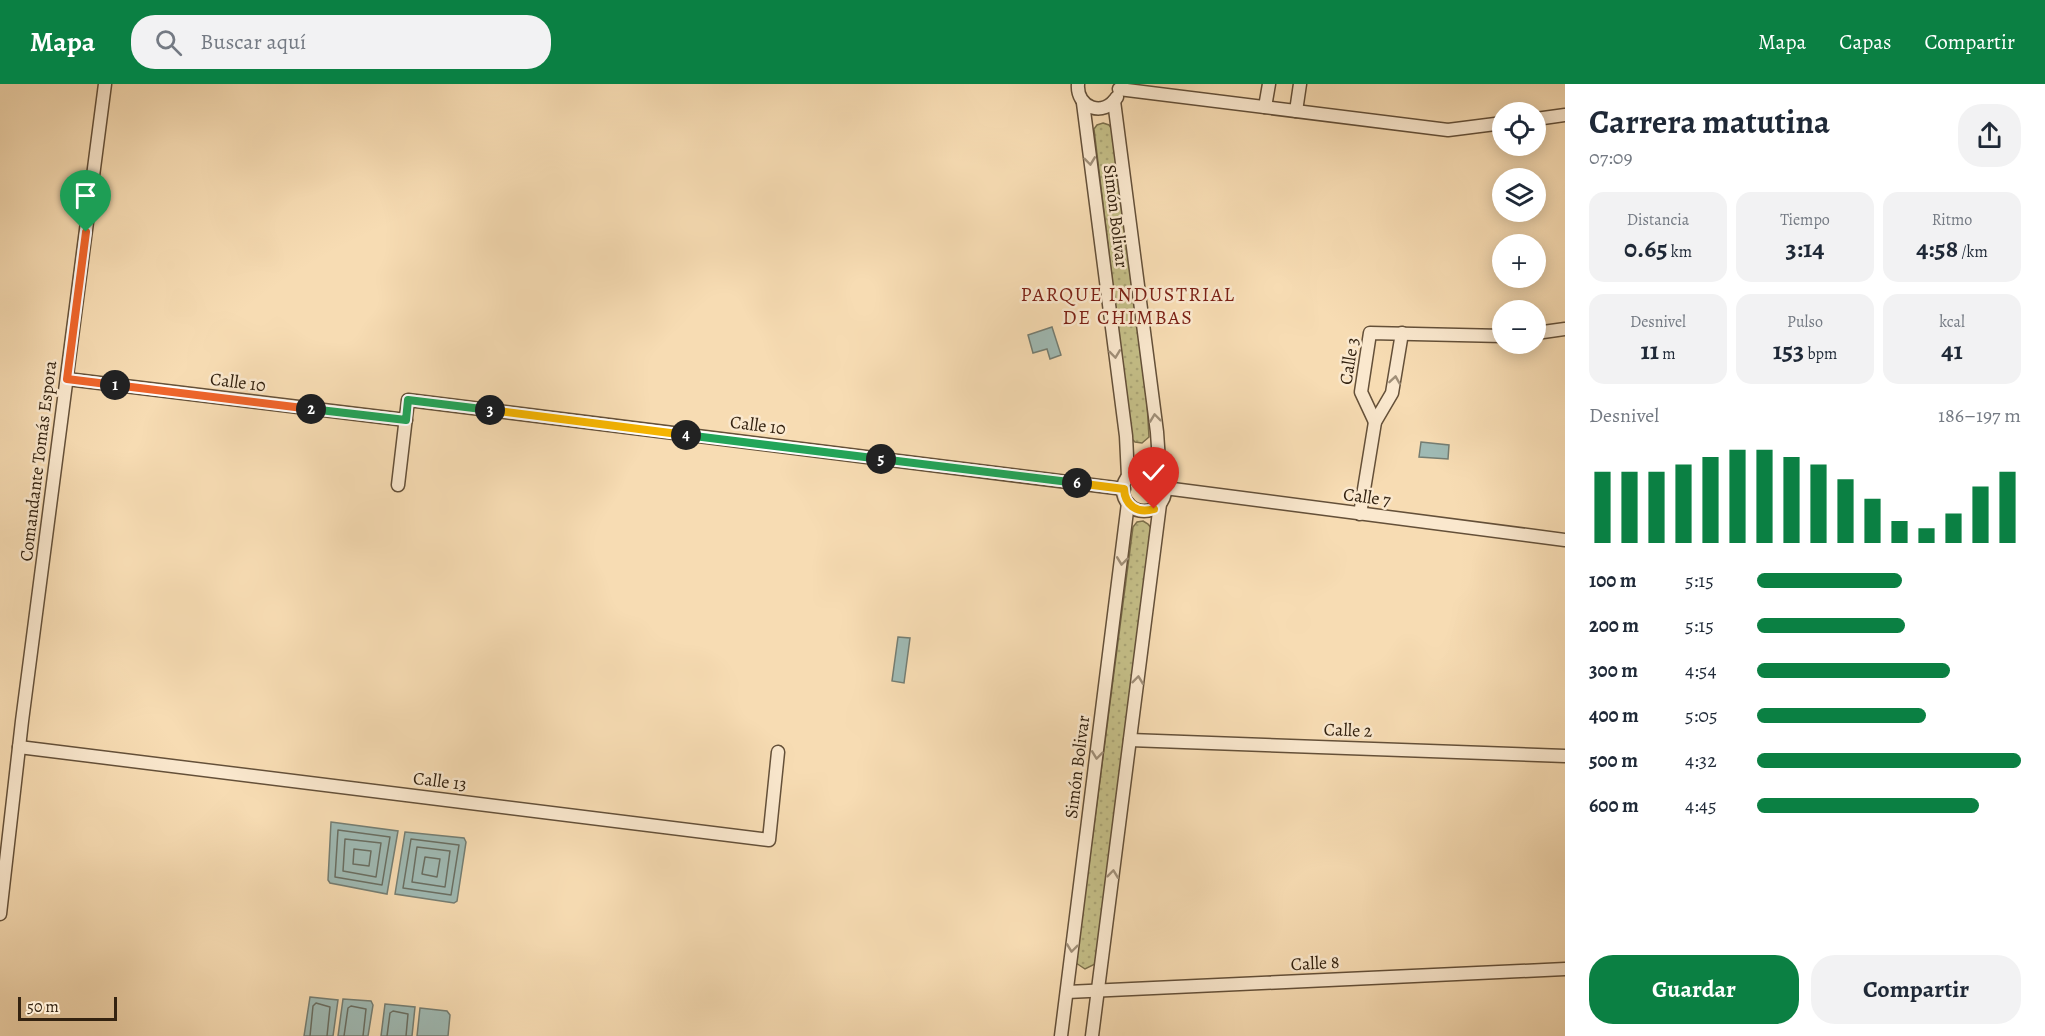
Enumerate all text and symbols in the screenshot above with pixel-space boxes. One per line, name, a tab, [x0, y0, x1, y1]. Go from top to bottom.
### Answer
search box	[131, 15, 551, 69]
text: Mapa	[30, 23, 95, 61]
icon: search	[152, 26, 185, 59]
text: Buscar aquí	[200, 27, 306, 57]
text: Mapa	[1758, 28, 1806, 56]
text: Capas	[1839, 28, 1892, 56]
text: Compartir	[1925, 28, 2015, 56]
text: Carrera matutina	[1589, 99, 1830, 144]
map controls	[1492, 102, 1546, 354]
button: locate	[1492, 102, 1546, 156]
button: share	[1958, 104, 2021, 167]
text: 07:09	[1589, 144, 1633, 171]
one-way arrow	[1084, 156, 1096, 165]
street label: Simón Bolivar	[1098, 163, 1134, 269]
button: layers	[1492, 168, 1546, 222]
pin	[60, 170, 111, 232]
icon: arrive	[69, 179, 102, 212]
text: Distancia	[1627, 209, 1689, 231]
text: Tiempo	[1780, 209, 1830, 231]
text: Ritmo	[1932, 209, 1972, 231]
text: 0.65	[1624, 231, 1668, 266]
text: 3:14	[1786, 231, 1824, 266]
text: 4:58	[1916, 231, 1958, 266]
button: +	[1492, 234, 1546, 288]
text: km	[1668, 241, 1692, 263]
text: /km	[1958, 241, 1988, 263]
district label: PARQUE INDUSTRIAL DE CHIMBAS	[1021, 281, 1235, 331]
button: −	[1492, 300, 1546, 354]
text: Desnivel	[1630, 311, 1686, 333]
text: Pulso	[1787, 311, 1823, 333]
text: kcal	[1939, 311, 1965, 333]
text: 11	[1640, 333, 1659, 368]
text: 153	[1773, 333, 1804, 368]
text: 41	[1941, 333, 1963, 368]
street label: Calle 3	[1333, 336, 1365, 386]
text: m	[1659, 343, 1676, 365]
text: bpm	[1804, 343, 1837, 365]
one-way arrow	[1109, 349, 1121, 359]
street label: Comandante Tomás Espora	[14, 359, 62, 563]
street label: Calle 10	[209, 367, 267, 397]
pin: 1	[100, 370, 130, 400]
text: 1	[112, 374, 118, 396]
one-way arrow	[1388, 375, 1400, 384]
pin: 2	[296, 394, 326, 424]
pin: 3	[475, 395, 505, 425]
text: 2	[307, 398, 315, 420]
text: 3	[487, 399, 493, 421]
text: Desnivel	[1589, 402, 1659, 429]
text: 186–197 m	[1938, 402, 2021, 429]
street label: Calle 10	[729, 410, 787, 440]
one-way arrow	[1149, 413, 1161, 422]
pin: 4	[671, 420, 701, 450]
text: 4	[682, 424, 690, 446]
pin: 5	[866, 444, 896, 474]
pin	[1128, 447, 1179, 509]
text: 5	[878, 448, 884, 470]
icon: check	[1137, 456, 1170, 489]
pin: 6	[1062, 468, 1092, 498]
text: 6	[1073, 472, 1081, 494]
street label: Calle 7	[1342, 482, 1393, 512]
one-way arrow	[1116, 557, 1128, 566]
text: 100 m	[1589, 567, 1637, 594]
text: 5:15	[1685, 567, 1714, 594]
text: 200 m	[1589, 612, 1639, 639]
text: 5:15	[1685, 612, 1714, 639]
text: 300 m	[1589, 657, 1638, 684]
text: 4:54	[1685, 657, 1716, 684]
one-way arrow	[1131, 676, 1144, 685]
text: 400 m	[1589, 702, 1639, 729]
text: 5:05	[1685, 702, 1718, 729]
street label: Simón Bolivar	[1059, 714, 1095, 820]
street label: Calle 2	[1323, 717, 1373, 743]
text: 500 m	[1589, 747, 1638, 774]
text: 4:32	[1685, 747, 1717, 774]
one-way arrow	[1091, 750, 1104, 759]
street label: Calle 13	[412, 766, 468, 796]
text: 600 m	[1589, 792, 1639, 819]
text: 4:45	[1685, 792, 1716, 819]
one-way arrow	[1106, 869, 1119, 878]
one-way arrow	[1067, 944, 1079, 953]
street label: Calle 8	[1290, 950, 1340, 976]
button: Guardar	[1589, 955, 1799, 1024]
button: Compartir	[1811, 955, 2021, 1024]
scale bar	[18, 994, 117, 1022]
text: 50 m	[27, 996, 59, 1018]

